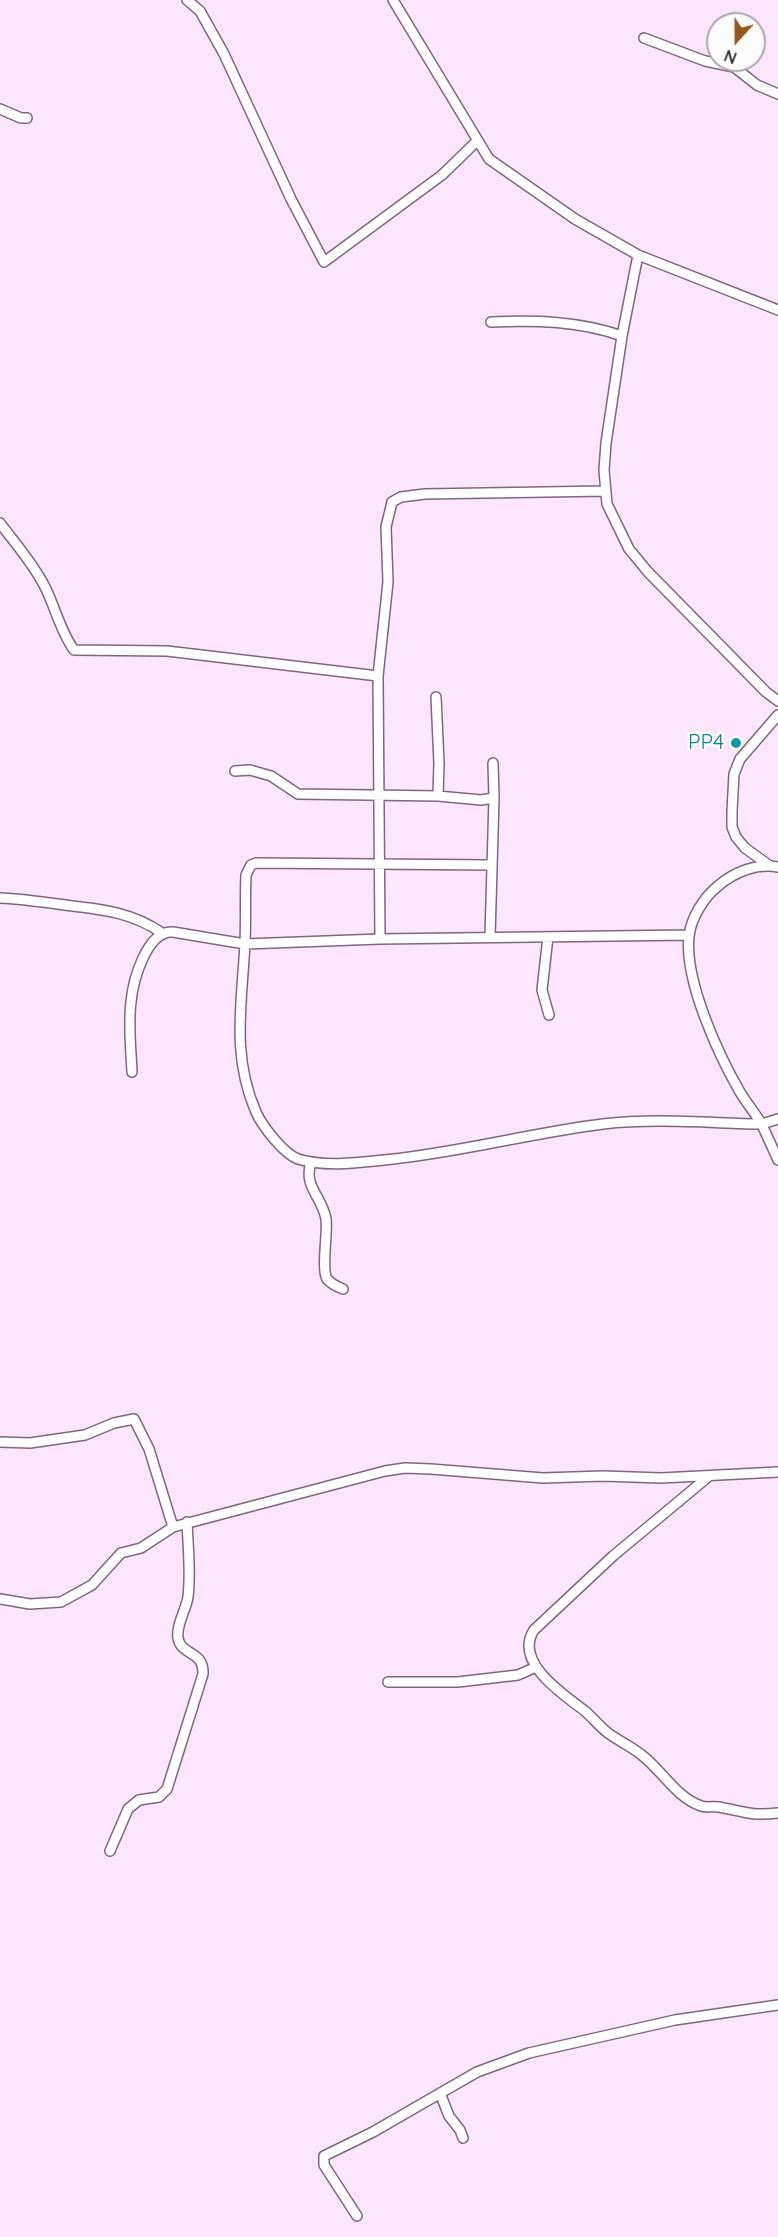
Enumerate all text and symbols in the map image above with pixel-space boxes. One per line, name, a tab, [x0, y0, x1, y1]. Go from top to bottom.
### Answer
north arrow	[706, 12, 766, 72]
text: N	[721, 45, 739, 68]
place label: PP4	[688, 730, 724, 756]
marker: PP4	[729, 736, 743, 750]

